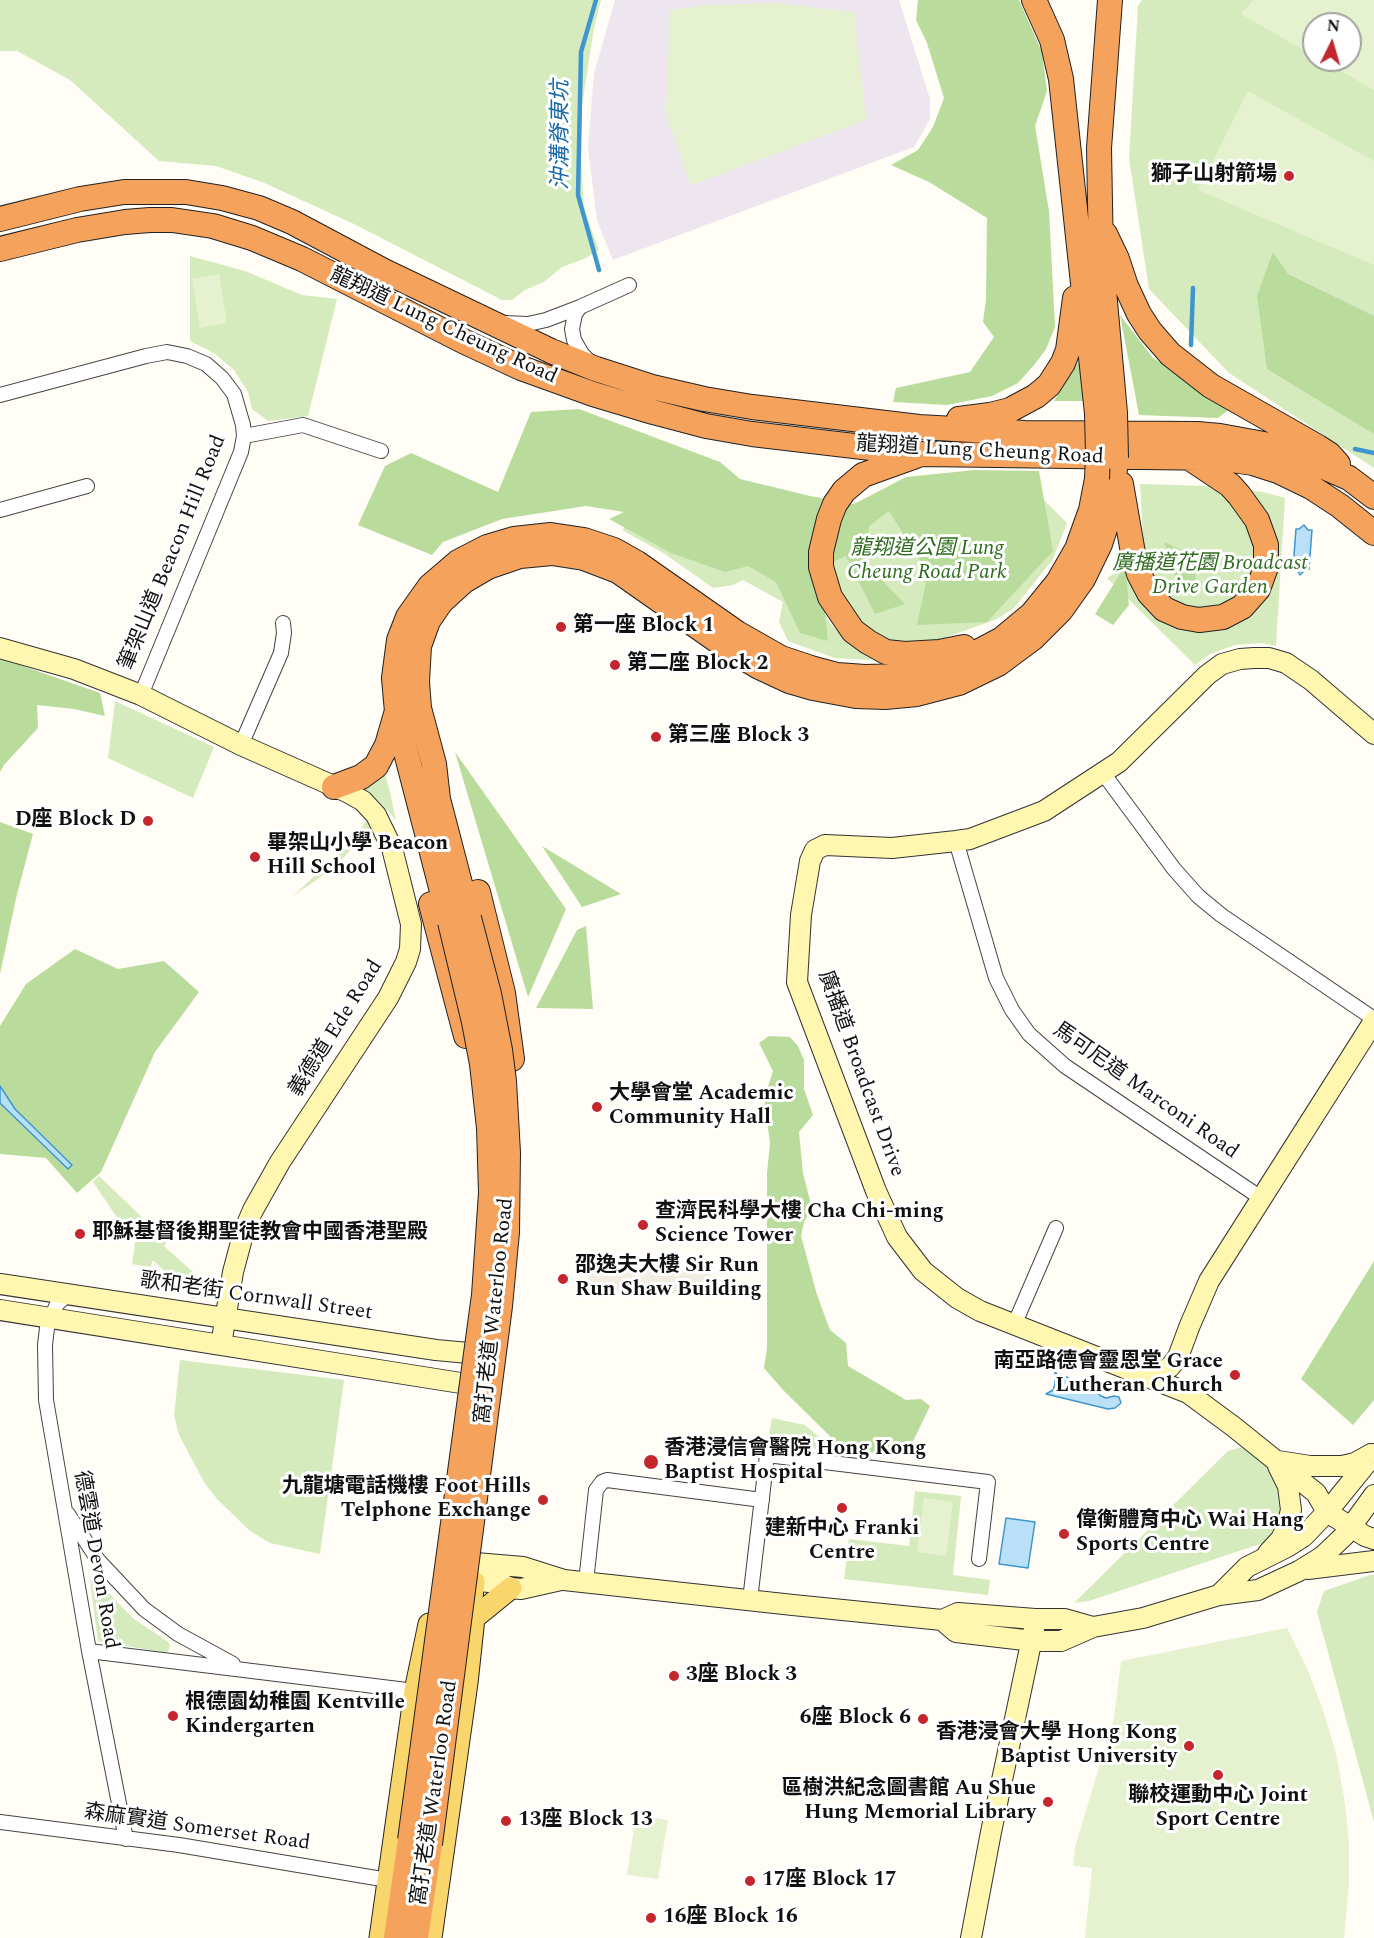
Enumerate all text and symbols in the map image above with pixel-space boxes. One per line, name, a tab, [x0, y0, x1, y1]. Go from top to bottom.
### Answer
north arrow	[1302, 12, 1362, 72]
text: N	[1326, 14, 1341, 39]
water label: 沖溝脊東坑	[550, 80, 576, 190]
place label: 獅子山射箭場	[1151, 163, 1277, 189]
marker: 獅子山射箭場	[1282, 169, 1296, 183]
street label: 龍翔道 Lung Cheung Road	[325, 263, 561, 391]
street label: 筆架山道 Beacon Hill Road	[115, 432, 233, 674]
street label: 龍翔道 Lung Cheung Road	[856, 433, 1104, 471]
park label: 龍翔道公園 Lung Cheung Road Park	[847, 537, 1007, 587]
park label: 廣播道花園 Broadcast Drive Garden	[1112, 552, 1308, 602]
place label: 第一座 Block 1	[573, 614, 714, 640]
marker: 第一座 Block 1	[554, 620, 568, 634]
place label: 第二座 Block 2	[627, 652, 768, 678]
marker: 第二座 Block 2	[608, 658, 622, 672]
place label: 第三座 Block 3	[668, 724, 809, 750]
marker: 第三座 Block 3	[649, 730, 663, 744]
place label: D座 Block D	[15, 808, 136, 834]
marker: D座 Block D	[141, 814, 155, 828]
place label: 畢架山小學 Beacon Hill School	[267, 832, 448, 882]
marker: 畢架山小學 Beacon Hill School	[248, 850, 262, 864]
street label: 義德道 Ede Road	[285, 956, 389, 1102]
street label: 廣播道 Broadcast Drive	[811, 968, 909, 1180]
street label: 馬可尼道 Marconi Road	[1047, 1018, 1243, 1166]
place label: 大學會堂 Academic Community Hall	[609, 1082, 794, 1132]
marker: 大學會堂 Academic Community Hall	[590, 1100, 604, 1114]
street label: 窩打老道 Waterloo Road	[472, 1197, 520, 1425]
place label: 查濟民科學大樓 Cha Chi-ming Science Tower	[655, 1200, 944, 1250]
marker: 查濟民科學大樓 Cha Chi-ming Science Tower	[636, 1218, 650, 1232]
place label: 耶穌基督後期聖徒教會中國香港聖殿	[92, 1221, 428, 1247]
marker: 耶穌基督後期聖徒教會中國香港聖殿	[73, 1227, 87, 1241]
place label: 邵逸夫大樓 Sir Run Run Shaw Building	[575, 1254, 762, 1304]
street label: 歌和老街 Cornwall Street	[138, 1269, 374, 1327]
marker: 邵逸夫大樓 Sir Run Run Shaw Building	[556, 1272, 570, 1286]
place label: 南亞路德會靈恩堂 Grace Lutheran Church	[994, 1350, 1223, 1400]
marker: 南亞路德會靈恩堂 Grace Lutheran Church	[1228, 1368, 1242, 1382]
place label: 香港浸信會醫院 Hong Kong Baptist Hospital	[664, 1437, 926, 1487]
marker: 香港浸信會醫院 Hong Kong Baptist Hospital	[642, 1453, 660, 1471]
street label: 德雲道 Devon Road	[67, 1469, 123, 1651]
place label: 九龍塘電話機樓 Foot Hills Telphone Exchange	[282, 1475, 531, 1525]
marker: 九龍塘電話機樓 Foot Hills Telphone Exchange	[536, 1493, 550, 1507]
marker: 建新中心 Franki Centre	[835, 1501, 849, 1515]
place label: 偉衡體育中心 Wai Hang Sports Centre	[1076, 1509, 1304, 1559]
place label: 建新中心 Franki Centre	[765, 1517, 919, 1567]
marker: 偉衡體育中心 Wai Hang Sports Centre	[1057, 1527, 1071, 1541]
place label: 3座 Block 3	[686, 1663, 797, 1689]
marker: 3座 Block 3	[667, 1669, 681, 1683]
street label: 窩打老道 Waterloo Road	[408, 1679, 464, 1907]
place label: 根德園幼稚園 Kentville Kindergarten	[185, 1691, 405, 1741]
place label: 6座 Block 6	[800, 1706, 911, 1732]
marker: 根德園幼稚園 Kentville Kindergarten	[166, 1709, 180, 1723]
marker: 6座 Block 6	[916, 1712, 930, 1726]
place label: 香港浸會大學 Hong Kong Baptist University	[936, 1721, 1177, 1771]
marker: 香港浸會大學 Hong Kong Baptist University	[1182, 1739, 1196, 1753]
marker: 聯校運動中心 Joint Sport Centre	[1211, 1768, 1225, 1782]
place label: 區樹洪紀念圖書館 Au Shue Hung Memorial Library	[782, 1777, 1036, 1827]
place label: 聯校運動中心 Joint Sport Centre	[1128, 1784, 1308, 1834]
marker: 區樹洪紀念圖書館 Au Shue Hung Memorial Library	[1041, 1795, 1055, 1809]
street label: 森麻實道 Somerset Road	[82, 1801, 312, 1857]
place label: 13座 Block 13	[518, 1808, 653, 1834]
marker: 13座 Block 13	[499, 1814, 513, 1828]
place label: 17座 Block 17	[762, 1868, 897, 1894]
marker: 17座 Block 17	[743, 1874, 757, 1888]
place label: 16座 Block 16	[663, 1905, 798, 1931]
marker: 16座 Block 16	[644, 1911, 658, 1925]

